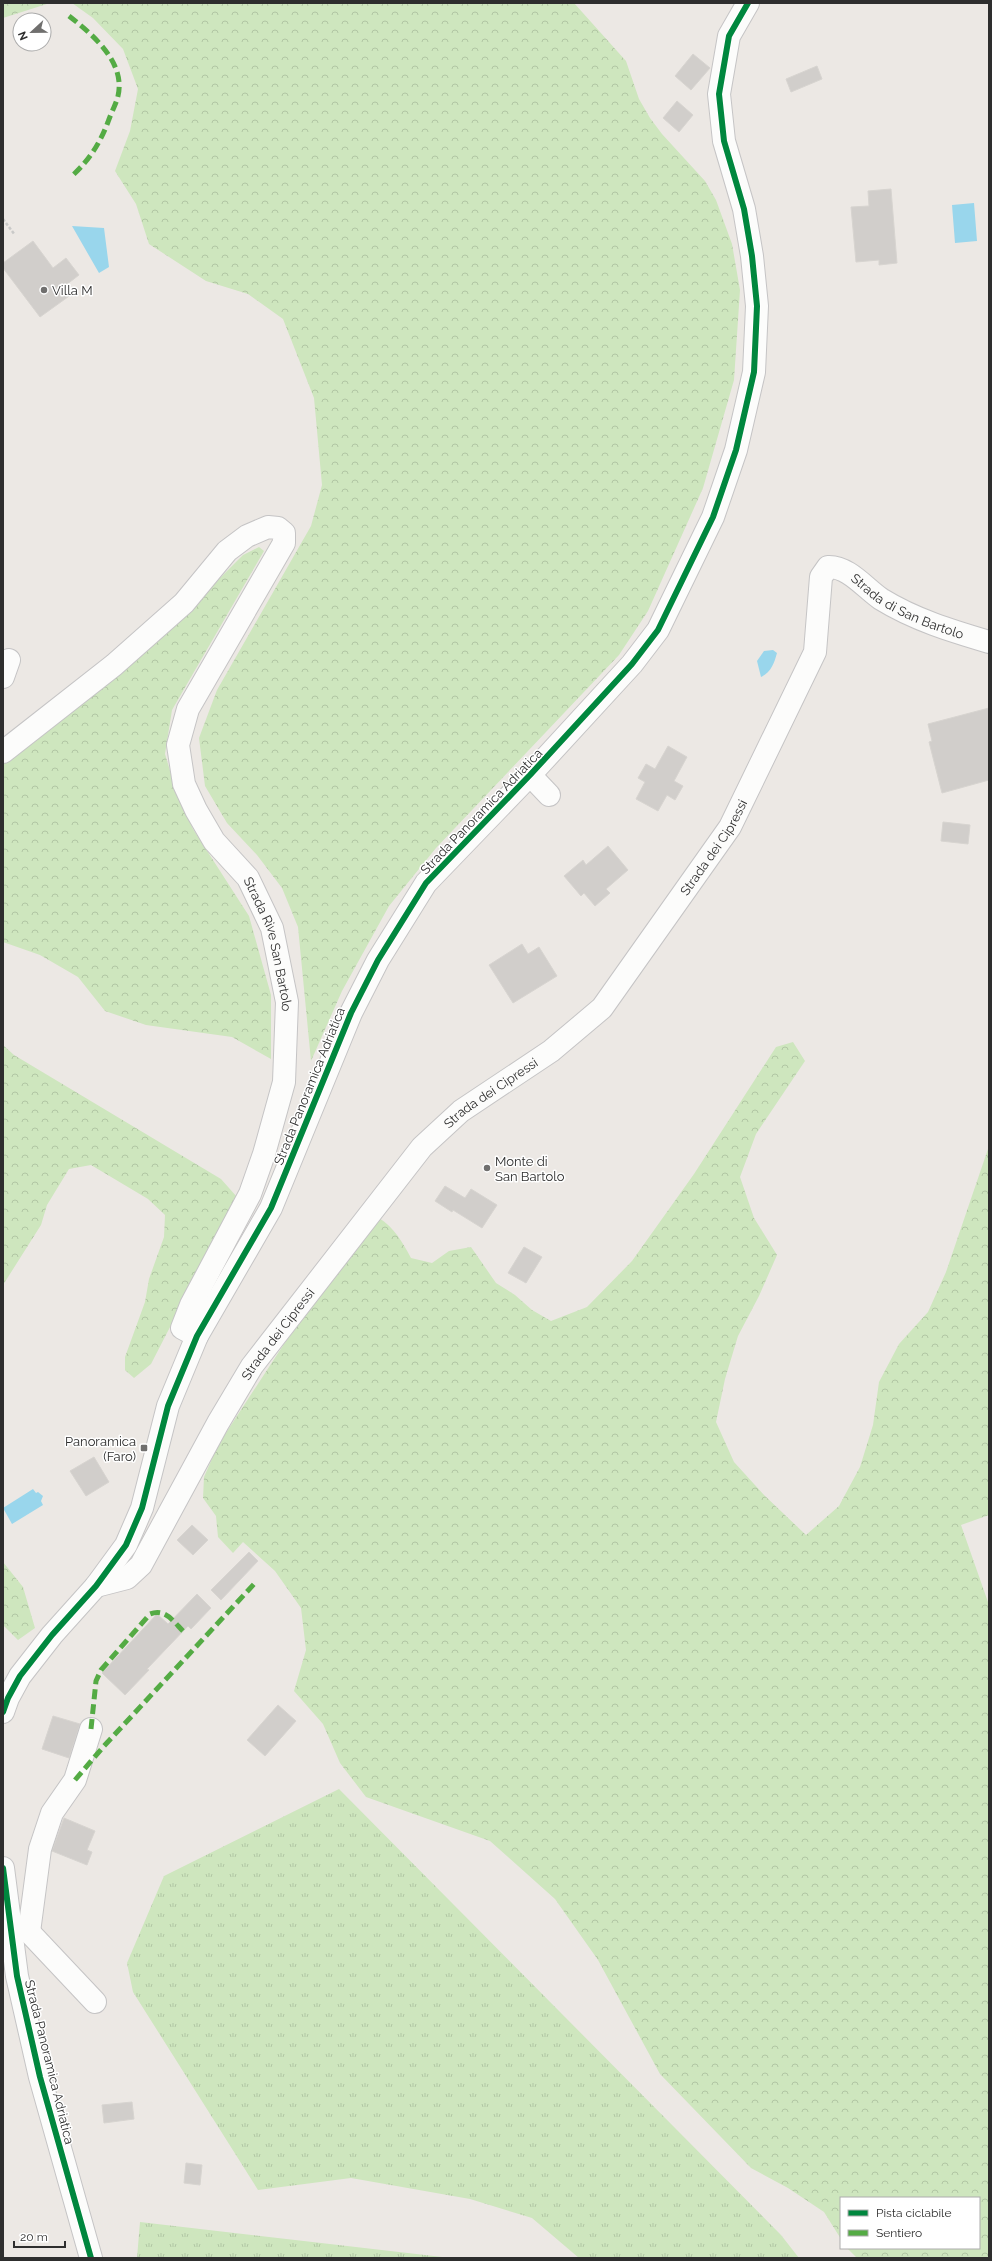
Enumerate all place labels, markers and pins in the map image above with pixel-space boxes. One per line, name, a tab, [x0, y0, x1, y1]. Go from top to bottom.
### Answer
place label: Villa M	[52, 283, 93, 298]
marker: Villa M	[39, 285, 49, 295]
place label: Monte di San Bartolo	[495, 1154, 565, 1184]
marker: Monte di San Bartolo	[482, 1163, 492, 1173]
place label: Panoramica (Faro)	[65, 1434, 136, 1464]
marker: Panoramica (Faro)	[139, 1443, 149, 1453]

